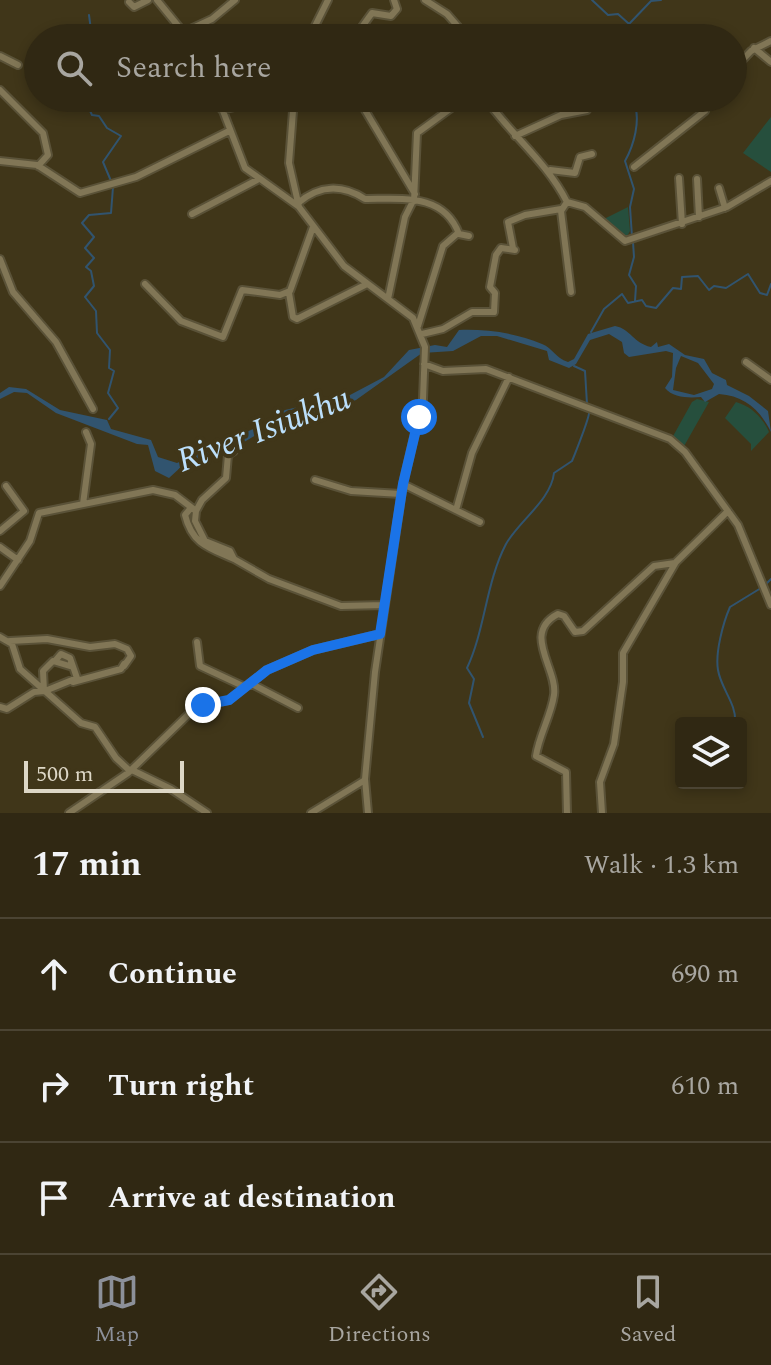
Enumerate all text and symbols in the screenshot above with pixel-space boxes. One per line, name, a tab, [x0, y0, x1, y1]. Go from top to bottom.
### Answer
search box	[24, 24, 747, 112]
text: Search here	[116, 45, 272, 91]
icon: search	[52, 46, 96, 90]
water label: River Isiukhu	[169, 373, 359, 487]
route start	[401, 399, 437, 435]
route end	[185, 687, 221, 723]
map controls	[675, 717, 747, 789]
button: layers	[675, 717, 747, 789]
scale bar	[24, 757, 184, 793]
text: 500 m	[36, 758, 93, 791]
text: 17 min	[32, 839, 142, 891]
text: Walk · 1.3 km	[584, 845, 739, 885]
text: Continue	[108, 951, 237, 997]
icon: ahead	[32, 952, 76, 996]
text: 690 m	[671, 954, 739, 994]
text: Turn right	[108, 1063, 254, 1109]
icon: right	[32, 1064, 76, 1108]
text: 610 m	[671, 1066, 739, 1106]
text: Arrive at destination	[108, 1175, 395, 1221]
icon: arrive	[32, 1176, 76, 1220]
tab: Map	[95, 1270, 139, 1351]
tab: Directions	[328, 1270, 431, 1351]
tab: Saved	[620, 1270, 676, 1351]

